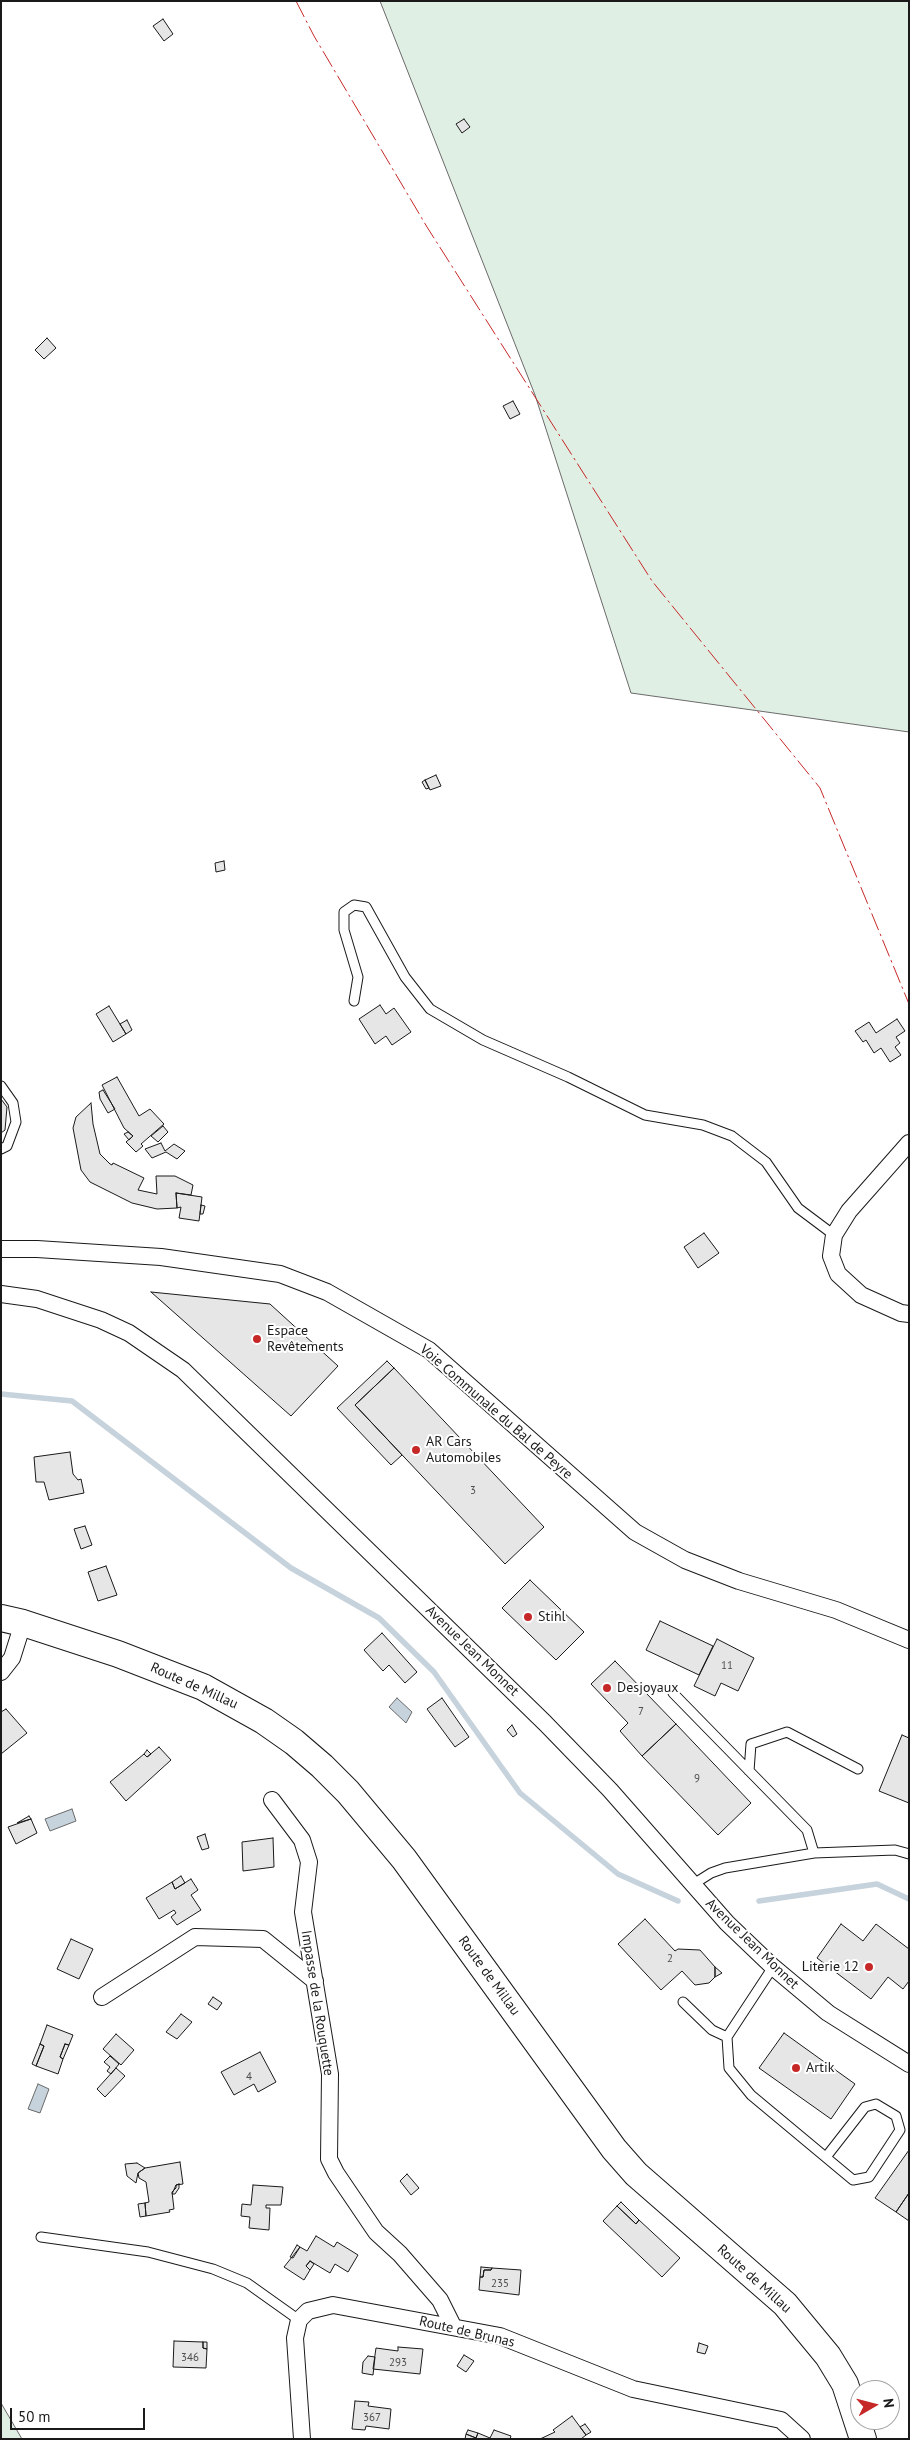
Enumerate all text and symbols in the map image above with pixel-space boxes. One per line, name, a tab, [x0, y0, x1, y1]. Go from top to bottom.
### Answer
place label: Espace Revêtements	[267, 1323, 344, 1355]
marker: Espace Revêtements	[251, 1333, 263, 1345]
street label: Voie Communale du Bal de Peyre	[416, 1341, 576, 1483]
place label: AR Cars Automobiles	[426, 1434, 501, 1466]
marker: AR Cars Automobiles	[410, 1444, 422, 1456]
house number: 3	[470, 1484, 476, 1498]
street label: Avenue Jean Monnet	[422, 1602, 522, 1700]
place label: Stihl	[538, 1609, 566, 1625]
marker: Stihl	[522, 1611, 534, 1623]
street label: Route de Millau	[148, 1659, 240, 1713]
house number: 11	[721, 1659, 733, 1673]
place label: Desjoyaux	[617, 1680, 678, 1696]
marker: Desjoyaux	[601, 1682, 613, 1694]
house number: 7	[638, 1705, 644, 1719]
house number: 9	[694, 1772, 700, 1786]
street label: Avenue Jean Monnet	[702, 1895, 802, 1993]
street label: Impasse de la Rouquette	[297, 1929, 337, 2077]
street label: Route de Millau	[455, 1933, 523, 2019]
house number: 2	[667, 1952, 673, 1966]
place label: Literie 12	[802, 1959, 859, 1975]
marker: Literie 12	[863, 1961, 875, 1973]
place label: Artik	[806, 2060, 835, 2076]
marker: Artik	[790, 2062, 802, 2074]
house number: 4	[246, 2070, 252, 2084]
street label: Route de Millau	[713, 2241, 795, 2317]
house number: 235	[491, 2277, 509, 2291]
street label: Route de Brunas	[418, 2313, 516, 2351]
house number: 346	[181, 2351, 199, 2365]
house number: 293	[389, 2356, 407, 2370]
north arrow	[850, 2380, 900, 2430]
text: N	[879, 2397, 898, 2409]
scale bar	[12, 2398, 148, 2430]
text: 50 m	[18, 2407, 51, 2426]
house number: 367	[363, 2411, 381, 2425]

